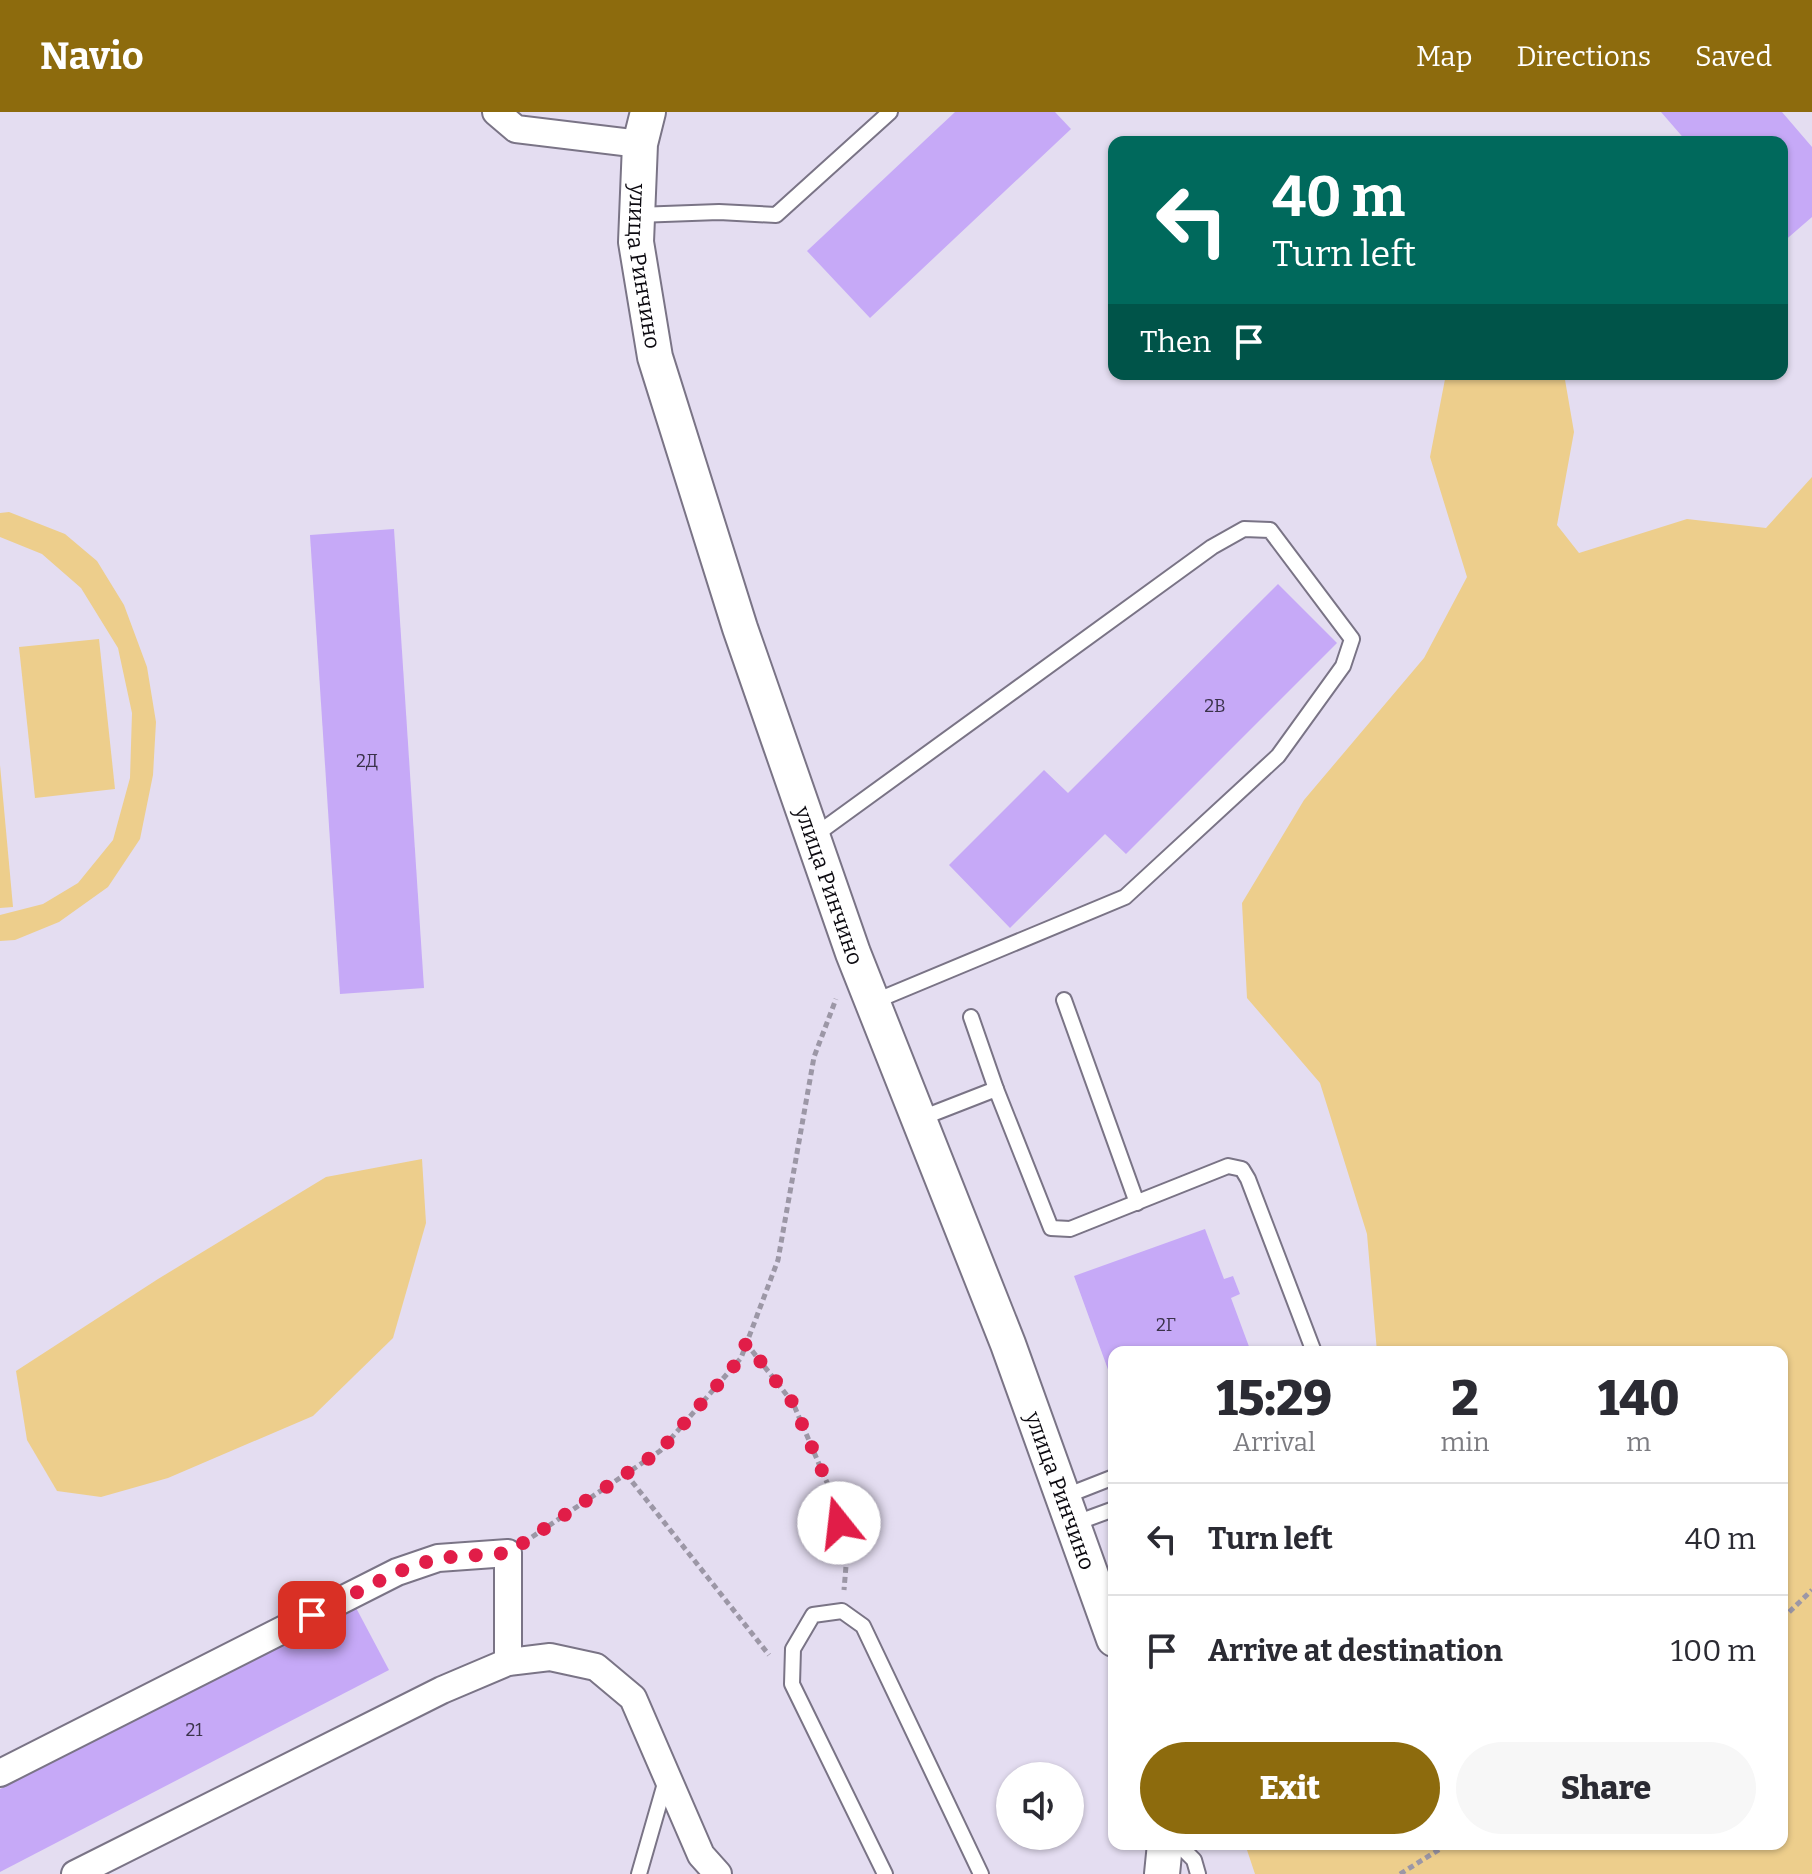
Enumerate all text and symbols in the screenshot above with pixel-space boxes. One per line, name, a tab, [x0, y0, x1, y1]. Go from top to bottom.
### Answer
text: Navio	[40, 33, 144, 79]
text: Map	[1416, 40, 1472, 73]
text: Directions	[1516, 40, 1651, 73]
text: Saved	[1695, 40, 1772, 73]
text: 40 m	[1272, 164, 1405, 231]
icon: left	[1140, 168, 1244, 272]
street label: улица Ринчино	[621, 182, 666, 351]
text: Turn left	[1272, 232, 1416, 276]
icon: arrive	[1227, 320, 1271, 364]
text: Then	[1140, 324, 1211, 360]
house number: 2В	[1204, 695, 1226, 717]
house number: 2Д	[356, 750, 378, 772]
street label: улица Ринчино	[789, 802, 869, 969]
house number: 2Г	[1156, 1314, 1176, 1336]
text: 15:29	[1217, 1370, 1332, 1428]
text: 2	[1451, 1370, 1479, 1428]
text: 140	[1598, 1370, 1679, 1428]
street label: улица Ринчино	[1019, 1407, 1101, 1573]
text: Arrival	[1233, 1427, 1315, 1458]
text: min	[1440, 1427, 1490, 1458]
text: m	[1626, 1427, 1651, 1458]
position arrow	[797, 1481, 881, 1565]
icon: left	[1140, 1517, 1184, 1561]
text: Turn left	[1208, 1521, 1333, 1557]
text: 40 m	[1685, 1521, 1756, 1557]
pin	[278, 1581, 346, 1649]
icon: arrive	[290, 1593, 334, 1637]
icon: arrive	[1140, 1629, 1184, 1673]
text: Arrive at destination	[1208, 1633, 1503, 1669]
text: 100 m	[1671, 1633, 1756, 1669]
house number: 21	[185, 1719, 203, 1741]
button: Exit	[1140, 1742, 1440, 1834]
button: Share	[1456, 1742, 1756, 1834]
map controls	[996, 1762, 1084, 1850]
button: sound	[996, 1762, 1084, 1850]

